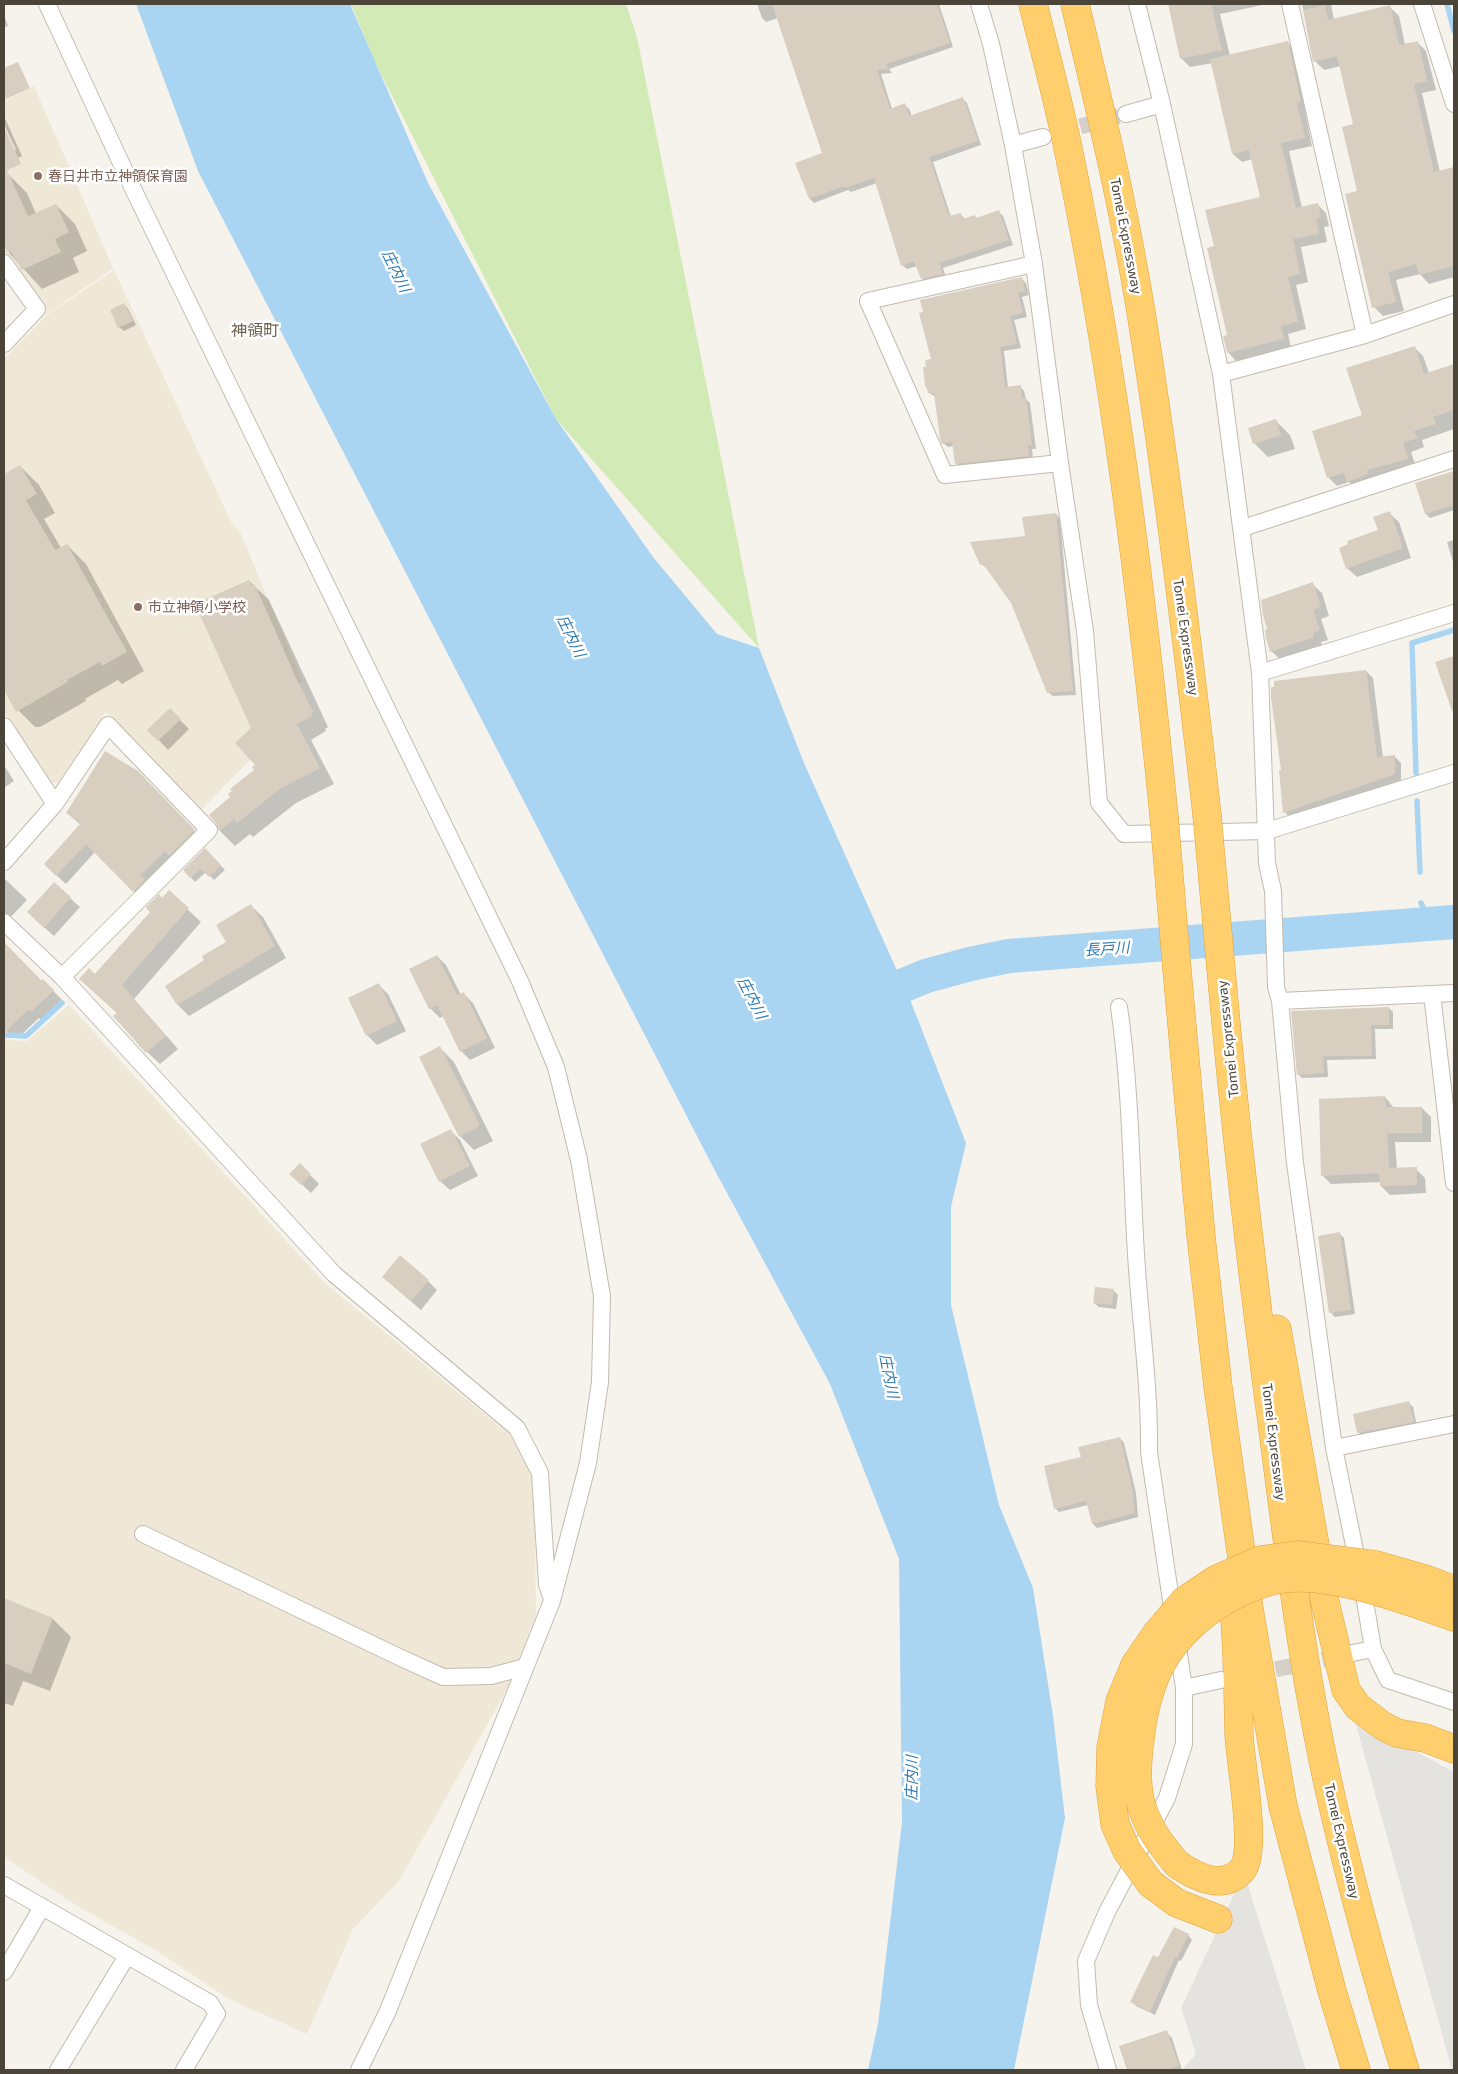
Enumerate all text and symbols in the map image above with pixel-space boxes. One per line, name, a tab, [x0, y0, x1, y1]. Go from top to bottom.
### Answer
place label: 春日井市立神領保育園	[48, 168, 188, 184]
marker: 春日井市立神領保育園	[32, 170, 44, 182]
street label: Tomei Expressway	[1106, 176, 1146, 296]
water label: 庄内川	[378, 247, 414, 295]
district label: 神領町	[231, 321, 279, 341]
street label: Tomei Expressway	[1169, 577, 1203, 697]
place label: 市立神領小学校	[148, 599, 246, 615]
marker: 市立神領小学校	[132, 601, 144, 613]
water label: 庄内川	[553, 612, 589, 660]
water label: 長戸川	[1084, 938, 1130, 960]
water label: 庄内川	[734, 974, 770, 1022]
street label: Tomei Expressway	[1213, 979, 1243, 1099]
water label: 庄内川	[876, 1352, 902, 1400]
street label: Tomei Expressway	[1258, 1382, 1290, 1502]
water label: 庄内川	[903, 1755, 921, 1801]
street label: Tomei Expressway	[1321, 1782, 1363, 1900]

